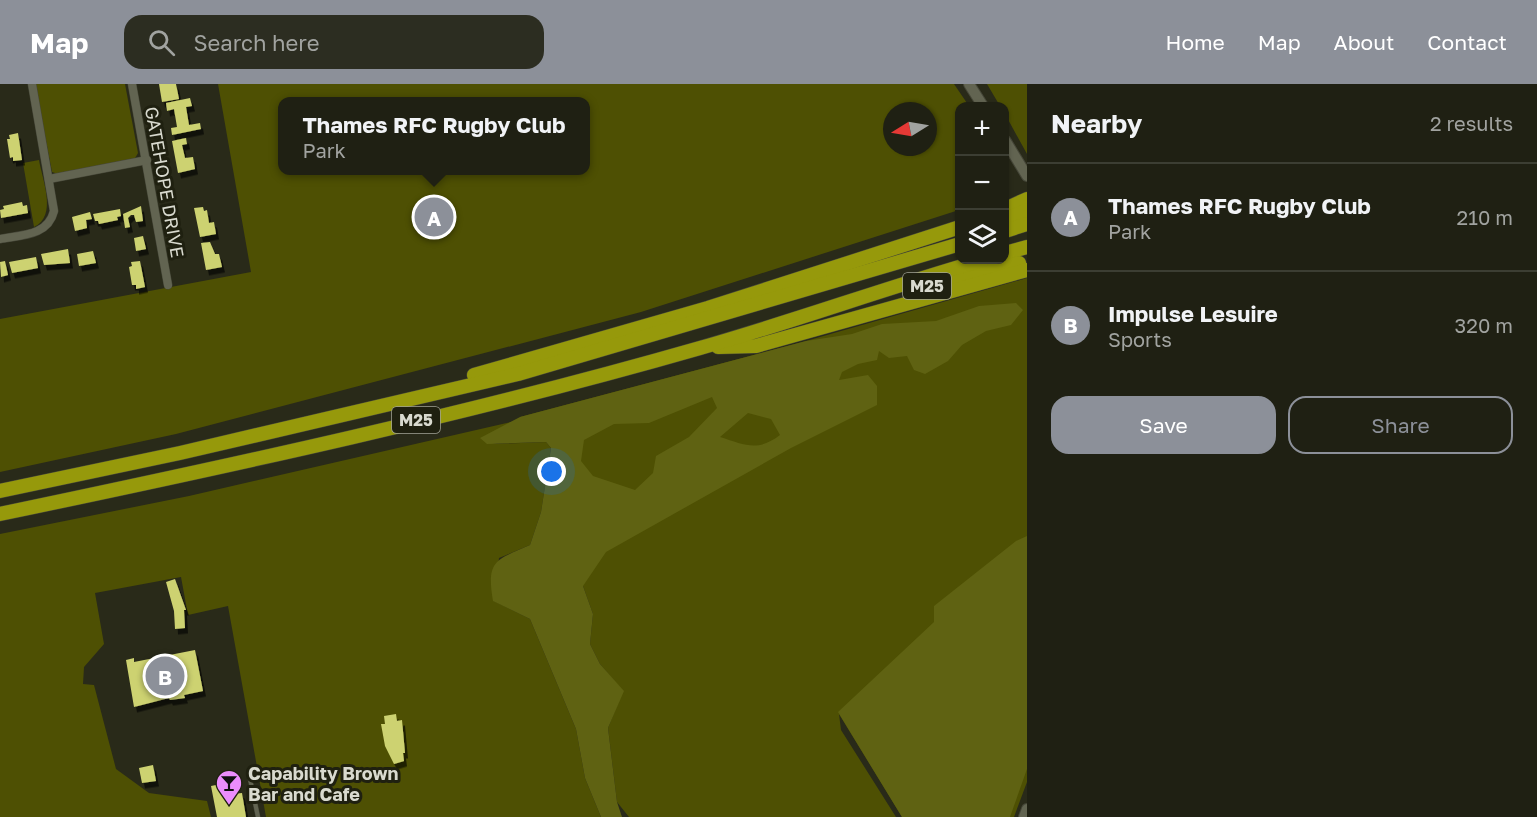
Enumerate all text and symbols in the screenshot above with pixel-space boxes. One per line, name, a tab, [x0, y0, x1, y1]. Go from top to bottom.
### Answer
search box	[124, 15, 544, 69]
text: Map	[30, 26, 88, 59]
icon: search	[145, 26, 178, 59]
text: Search here	[193, 29, 319, 56]
text: Home	[1165, 29, 1225, 55]
text: Map	[1258, 29, 1301, 55]
text: About	[1334, 29, 1394, 55]
text: Contact	[1427, 29, 1507, 55]
popup	[278, 97, 590, 175]
north arrow	[883, 102, 937, 156]
map controls	[955, 102, 1009, 264]
button: +	[955, 102, 1009, 156]
street label: GATEHOPE DRIVE	[141, 105, 189, 259]
text: Nearby	[1051, 108, 1142, 139]
text: Thames RFC Rugby Club	[303, 111, 565, 138]
text: 2 results	[1430, 111, 1513, 135]
text: Park	[303, 138, 346, 162]
button: −	[955, 156, 1009, 210]
text: Thames RFC Rugby Club	[1108, 192, 1371, 219]
pin: A	[414, 194, 454, 240]
text: A	[1063, 205, 1078, 229]
text: 210 m	[1457, 205, 1513, 229]
button: layers	[955, 210, 1009, 264]
text: Park	[1108, 219, 1151, 243]
road number: M25	[903, 273, 951, 299]
text: Impulse Lesuire	[1108, 300, 1278, 327]
text: B	[1063, 313, 1078, 337]
text: 320 m	[1455, 313, 1513, 337]
text: Sports	[1108, 327, 1172, 351]
button: Save	[1051, 396, 1276, 454]
button: Share	[1288, 396, 1513, 454]
road number: M25	[392, 407, 440, 433]
your location	[537, 457, 566, 486]
pin: B	[146, 654, 184, 698]
place label: Capability Brown Bar and Cafe	[248, 762, 398, 805]
bar icon: Capability Brown Bar and Cafe	[214, 768, 244, 806]

